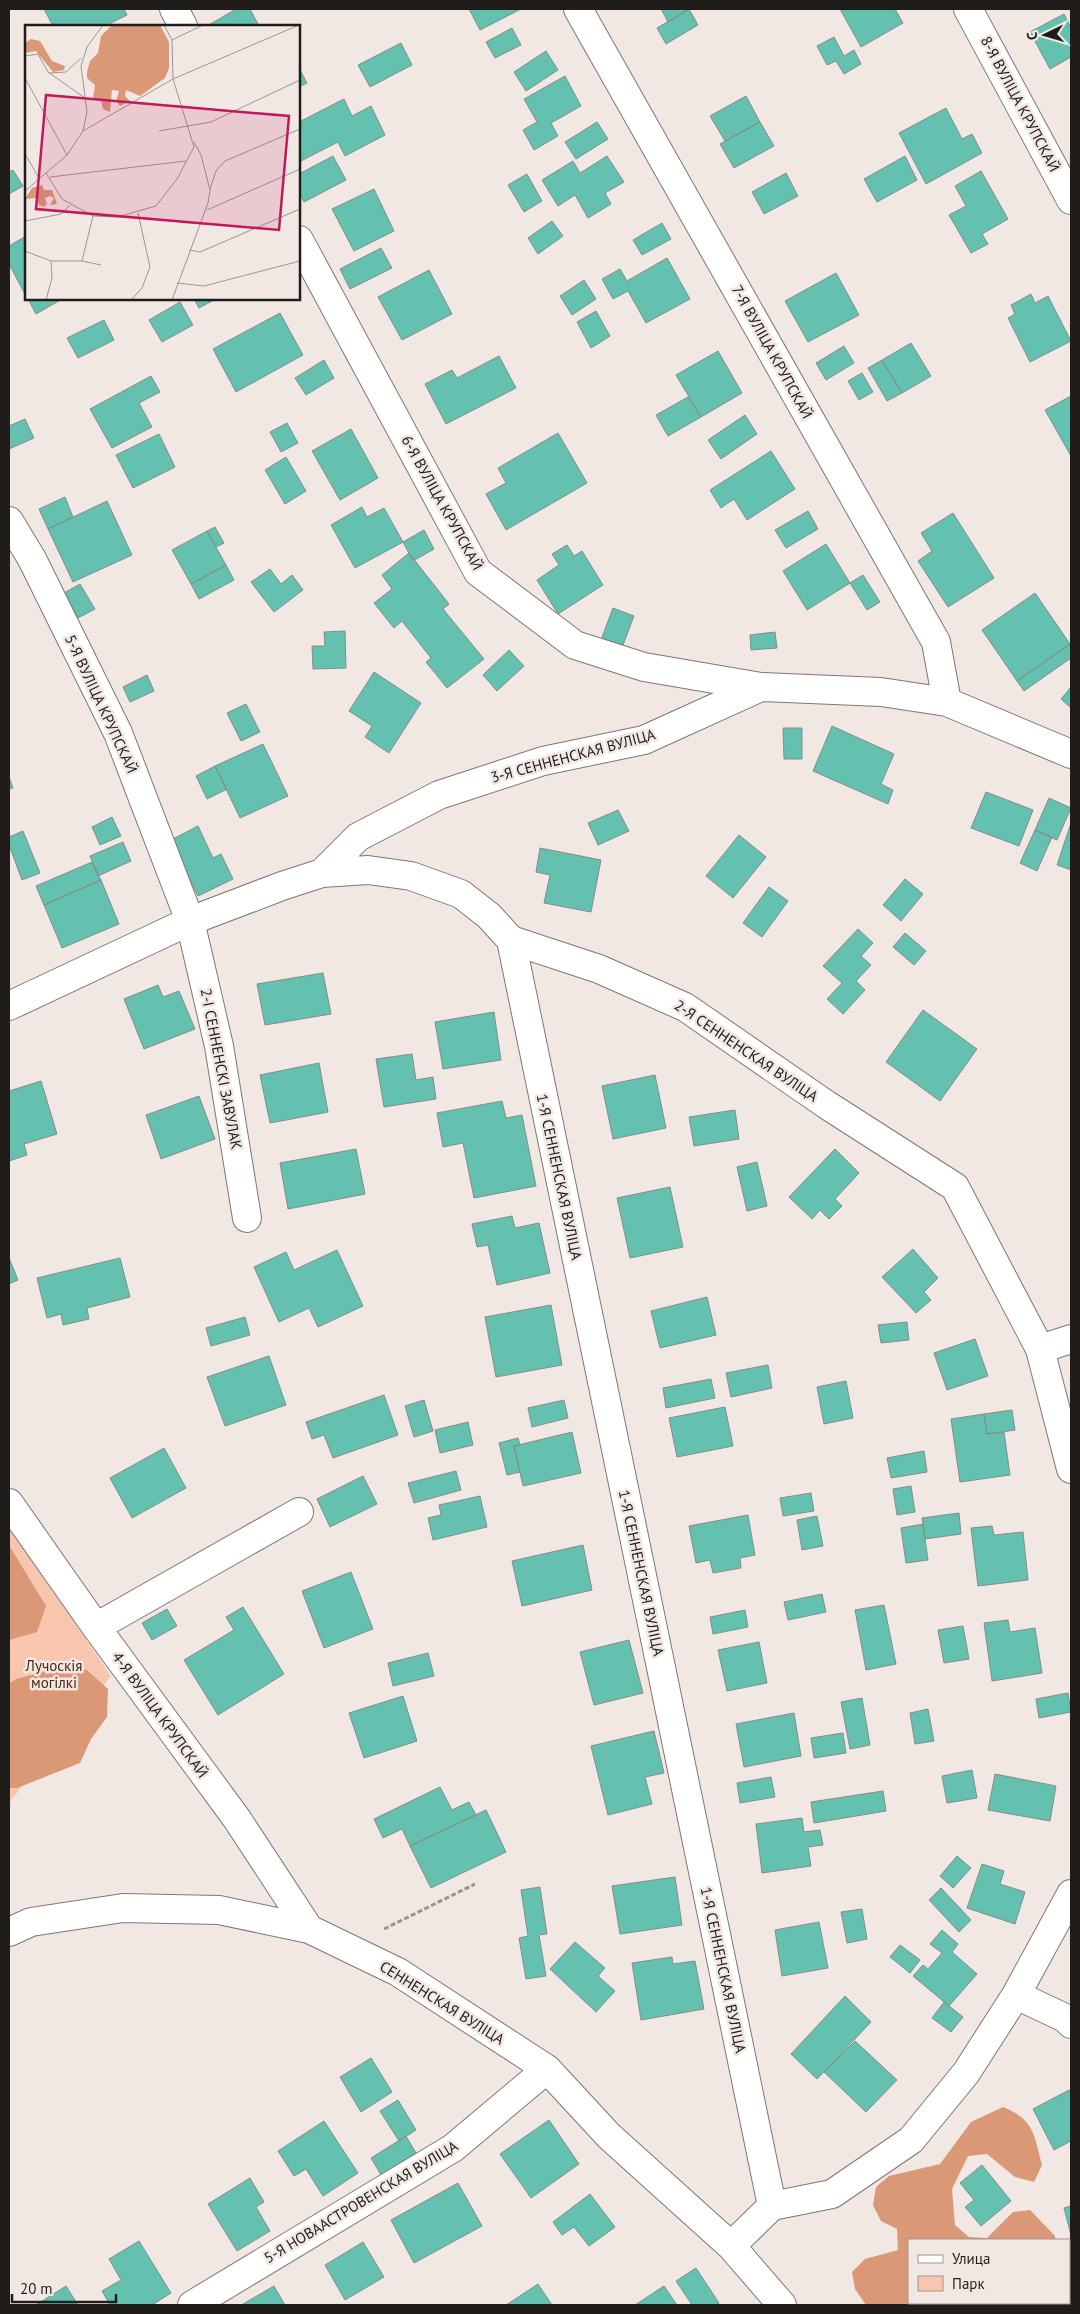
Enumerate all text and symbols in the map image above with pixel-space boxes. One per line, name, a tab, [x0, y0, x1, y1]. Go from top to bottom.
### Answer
north arrow	[1020, 10, 1070, 60]
inset map	[25, 25, 300, 300]
street label: 8-Я ВУЛІЦА КРУПСКАЙ	[976, 33, 1064, 175]
street label: 7-Я ВУЛІЦА КРУПСКАЙ	[728, 282, 817, 422]
street label: 6-Я ВУЛІЦА КРУПСКАЙ	[398, 432, 487, 573]
street label: 5-Я ВУЛІЦА КРУПСКАЙ	[61, 631, 142, 776]
street label: 3-Я СЕННЕНСКАЯ ВУЛІЦА	[489, 724, 657, 787]
street label: 2-І СЕННЕНСКІ ЗАВУЛАК	[197, 987, 246, 1151]
street label: 2-Я СЕННЕНСКАЯ ВУЛІЦА	[671, 995, 822, 1106]
street label: 1-Я СЕННЕНСКАЯ ВУЛІЦА	[533, 1092, 586, 1262]
street label: 1-Я СЕННЕНСКАЯ ВУЛІЦА	[615, 1488, 668, 1658]
street label: 4-Я ВУЛІЦА КРУПСКАЙ	[108, 1648, 212, 1781]
park label: Лучоскія могілкі	[25, 1656, 82, 1692]
street label: 1-Я СЕННЕНСКАЯ ВУЛІЦА	[697, 1885, 750, 2055]
street label: СЕННЕНСКАЯ ВУЛІЦА	[376, 1957, 508, 2049]
street label: 5-Я НОВААСТРОВЕНСКАЯ ВУЛІЦА	[260, 2136, 461, 2267]
legend	[908, 2239, 1070, 2304]
text: Улица	[952, 2249, 990, 2268]
scale bar	[12, 2272, 116, 2304]
text: Парк	[952, 2274, 985, 2293]
text: 20 m	[20, 2279, 53, 2298]

